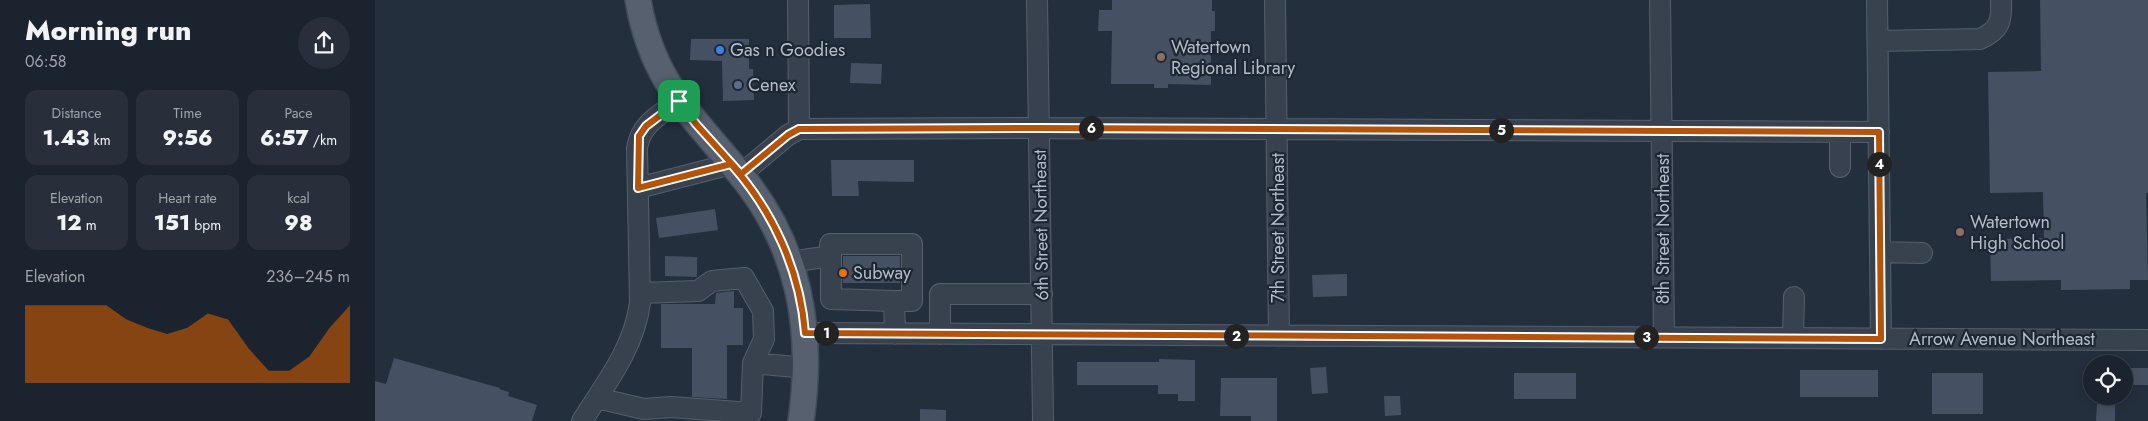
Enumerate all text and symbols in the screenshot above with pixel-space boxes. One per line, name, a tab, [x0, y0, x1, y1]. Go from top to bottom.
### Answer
text: Morning run	[25, 10, 191, 51]
button: share	[298, 17, 350, 69]
place label: Watertown Regional Library	[1171, 34, 1295, 81]
place label: Gas n Goodies	[730, 37, 845, 63]
marker: Gas n Goodies	[714, 44, 726, 56]
text: 06:58	[25, 50, 66, 73]
marker: Watertown Regional Library	[1155, 51, 1167, 63]
place label: Cenex	[748, 72, 796, 98]
marker: Cenex	[732, 79, 744, 91]
pin	[658, 80, 700, 122]
icon: arrive	[665, 87, 693, 115]
text: Distance	[51, 103, 102, 123]
text: Time	[173, 103, 202, 123]
text: Pace	[285, 103, 312, 123]
pin: 6	[1079, 116, 1103, 140]
text: 6	[1087, 118, 1096, 138]
pin: 5	[1489, 118, 1513, 142]
text: 5	[1497, 120, 1506, 140]
text: 1.43	[42, 123, 89, 153]
text: 9:56	[162, 123, 213, 153]
text: 6:57	[260, 123, 309, 153]
text: km	[89, 130, 111, 150]
text: /km	[309, 130, 337, 150]
street label: 6th Street Northeast	[1027, 149, 1055, 301]
street label: 7th Street Northeast	[1265, 152, 1291, 303]
pin: 4	[1867, 152, 1891, 176]
street label: 8th Street Northeast	[1650, 153, 1676, 304]
text: 4	[1875, 154, 1884, 174]
text: Elevation	[50, 188, 103, 208]
text: Heart rate	[158, 188, 217, 208]
text: kcal	[287, 188, 310, 208]
text: 12	[56, 208, 82, 238]
text: 151	[154, 208, 190, 238]
text: 98	[284, 208, 313, 238]
place label: Watertown High School	[1970, 209, 2064, 256]
text: m	[82, 215, 97, 235]
text: bpm	[190, 215, 221, 235]
marker: Watertown High School	[1954, 226, 1966, 238]
place label: Subway	[853, 260, 911, 286]
text: Elevation	[25, 265, 85, 288]
text: 236–245 m	[266, 265, 350, 288]
marker: Subway	[837, 267, 849, 279]
pin: 1	[813, 320, 839, 346]
text: 1	[823, 323, 830, 343]
pin: 2	[1223, 324, 1249, 348]
pin: 3	[1633, 324, 1659, 350]
text: 2	[1232, 326, 1241, 346]
street label: Arrow Avenue Northeast	[1909, 326, 2096, 352]
text: 3	[1642, 327, 1651, 347]
map controls	[2083, 355, 2133, 405]
button: locate	[2083, 355, 2133, 405]

